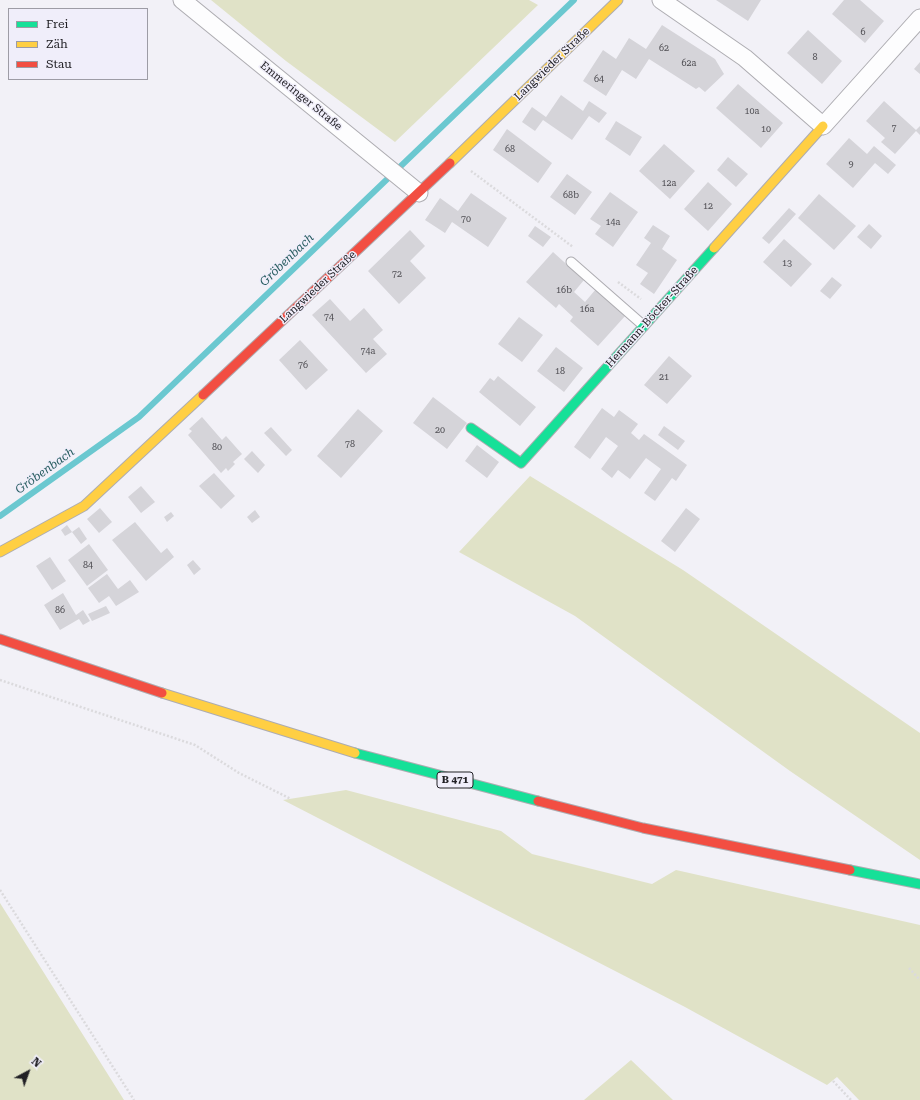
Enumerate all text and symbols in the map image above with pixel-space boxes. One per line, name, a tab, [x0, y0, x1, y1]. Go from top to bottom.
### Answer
legend	[8, 8, 148, 80]
text: Frei	[46, 17, 68, 31]
street label: Langwieder Straße	[512, 25, 592, 103]
house number: 6	[860, 27, 866, 37]
text: Zäh	[46, 37, 68, 51]
house number: 62	[659, 43, 669, 53]
house number: 8	[812, 52, 818, 62]
text: Stau	[46, 57, 72, 71]
house number: 62a	[682, 58, 696, 68]
street label: Emmeringer Straße	[257, 59, 345, 133]
house number: 64	[594, 74, 604, 84]
house number: 10a	[745, 106, 759, 116]
house number: 7	[891, 123, 897, 133]
house number: 10	[761, 124, 771, 134]
house number: 68	[505, 144, 515, 154]
house number: 9	[848, 159, 854, 169]
house number: 12a	[662, 178, 676, 188]
house number: 68b	[563, 190, 579, 200]
house number: 12	[703, 201, 713, 211]
house number: 70	[461, 214, 471, 224]
house number: 14a	[606, 217, 620, 227]
water label: Gröbenbach	[257, 231, 317, 289]
street label: Langwieder Straße	[277, 248, 359, 326]
house number: 13	[782, 258, 792, 268]
street label: Hermann-Böcker-Straße	[603, 264, 701, 370]
house number: 72	[392, 269, 402, 279]
house number: 16b	[556, 285, 572, 295]
house number: 16a	[580, 304, 594, 314]
house number: 74	[324, 312, 334, 322]
house number: 74a	[361, 346, 375, 356]
house number: 76	[298, 360, 308, 370]
house number: 18	[555, 366, 565, 376]
house number: 21	[659, 372, 669, 382]
house number: 20	[435, 425, 445, 435]
house number: 78	[345, 439, 355, 449]
house number: 80	[212, 442, 222, 452]
water label: Gröbenbach	[13, 445, 77, 497]
house number: 84	[83, 560, 93, 570]
house number: 86	[55, 605, 65, 615]
road number: B 471	[437, 772, 473, 788]
north arrow	[8, 1052, 48, 1092]
text: N	[29, 1055, 44, 1070]

